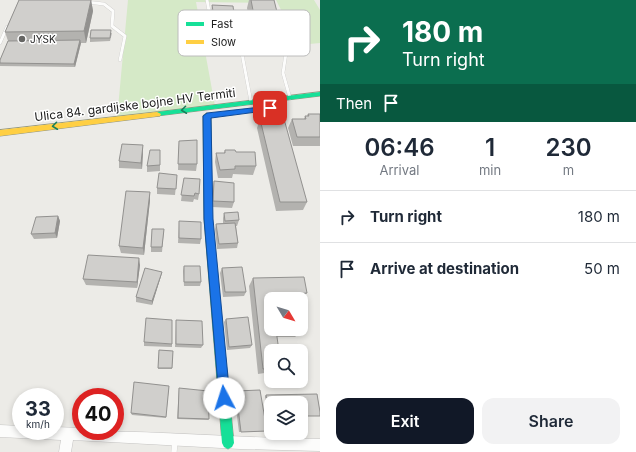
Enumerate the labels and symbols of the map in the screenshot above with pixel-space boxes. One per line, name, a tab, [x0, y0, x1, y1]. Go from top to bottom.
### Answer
legend	[178, 10, 310, 56]
text: Fast	[211, 17, 233, 31]
place label: JYSK	[30, 33, 56, 45]
marker: JYSK	[17, 34, 27, 44]
text: Slow	[211, 35, 236, 49]
street label: Ulica 84. gardijske bojne HV Termiti	[34, 85, 236, 124]
pin	[253, 91, 287, 125]
one-way arrow	[181, 105, 187, 114]
one-way arrow	[52, 122, 58, 131]
north arrow	[264, 292, 308, 336]
position arrow	[203, 377, 245, 419]
speed limit sign: 40	[72, 388, 124, 440]

